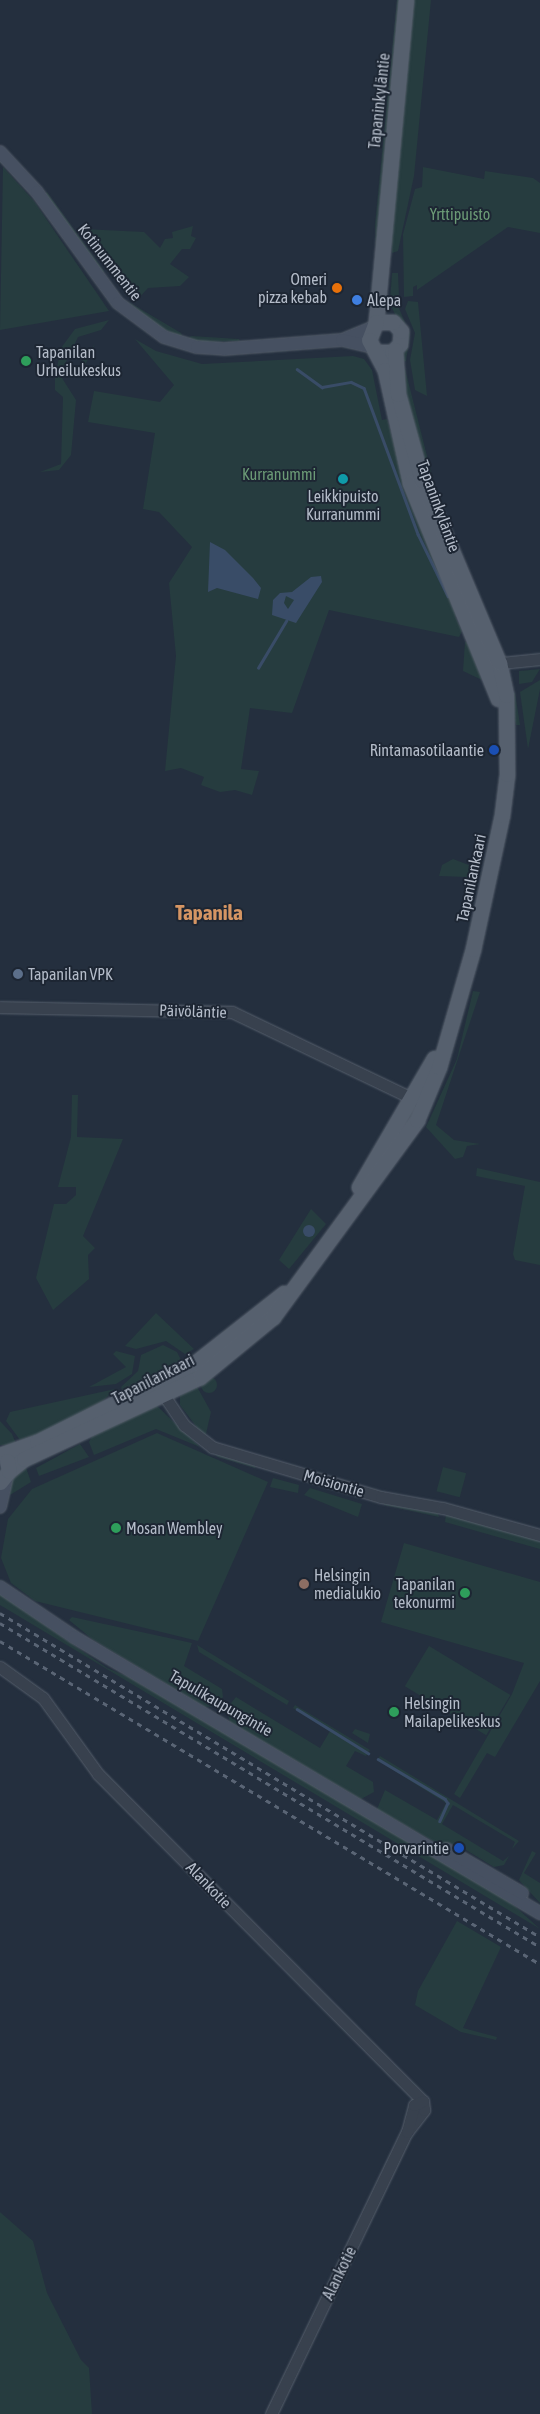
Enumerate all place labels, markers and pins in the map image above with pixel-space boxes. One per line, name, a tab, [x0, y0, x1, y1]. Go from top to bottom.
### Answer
place label: Omeri pizza kebab	[258, 269, 327, 307]
marker: Omeri pizza kebab	[331, 282, 343, 294]
place label: Alepa	[367, 290, 401, 310]
marker: Alepa	[351, 294, 363, 306]
place label: Tapanilan Urheilukeskus	[36, 342, 121, 380]
marker: Tapanilan Urheilukeskus	[20, 355, 32, 367]
marker: Leikkipuisto Kurranummi	[337, 473, 349, 485]
place label: Leikkipuisto Kurranummi	[306, 486, 380, 524]
place label: Rintamasotilaantie	[370, 740, 484, 760]
marker: Rintamasotilaantie	[488, 744, 500, 756]
place label: Tapanilan VPK	[28, 964, 113, 984]
marker: Tapanilan VPK	[12, 968, 24, 980]
place label: Mosan Wembley	[126, 1518, 223, 1538]
marker: Mosan Wembley	[110, 1522, 122, 1534]
place label: Helsingin medialukio	[314, 1565, 381, 1603]
place label: Tapanilan tekonurmi	[394, 1574, 455, 1612]
marker: Helsingin medialukio	[298, 1578, 310, 1590]
marker: Tapanilan tekonurmi	[459, 1587, 471, 1599]
place label: Helsingin Mailapelikeskus	[404, 1693, 500, 1731]
marker: Helsingin Mailapelikeskus	[388, 1706, 400, 1718]
place label: Porvarintie	[383, 1838, 449, 1858]
marker: Porvarintie	[453, 1842, 465, 1854]

